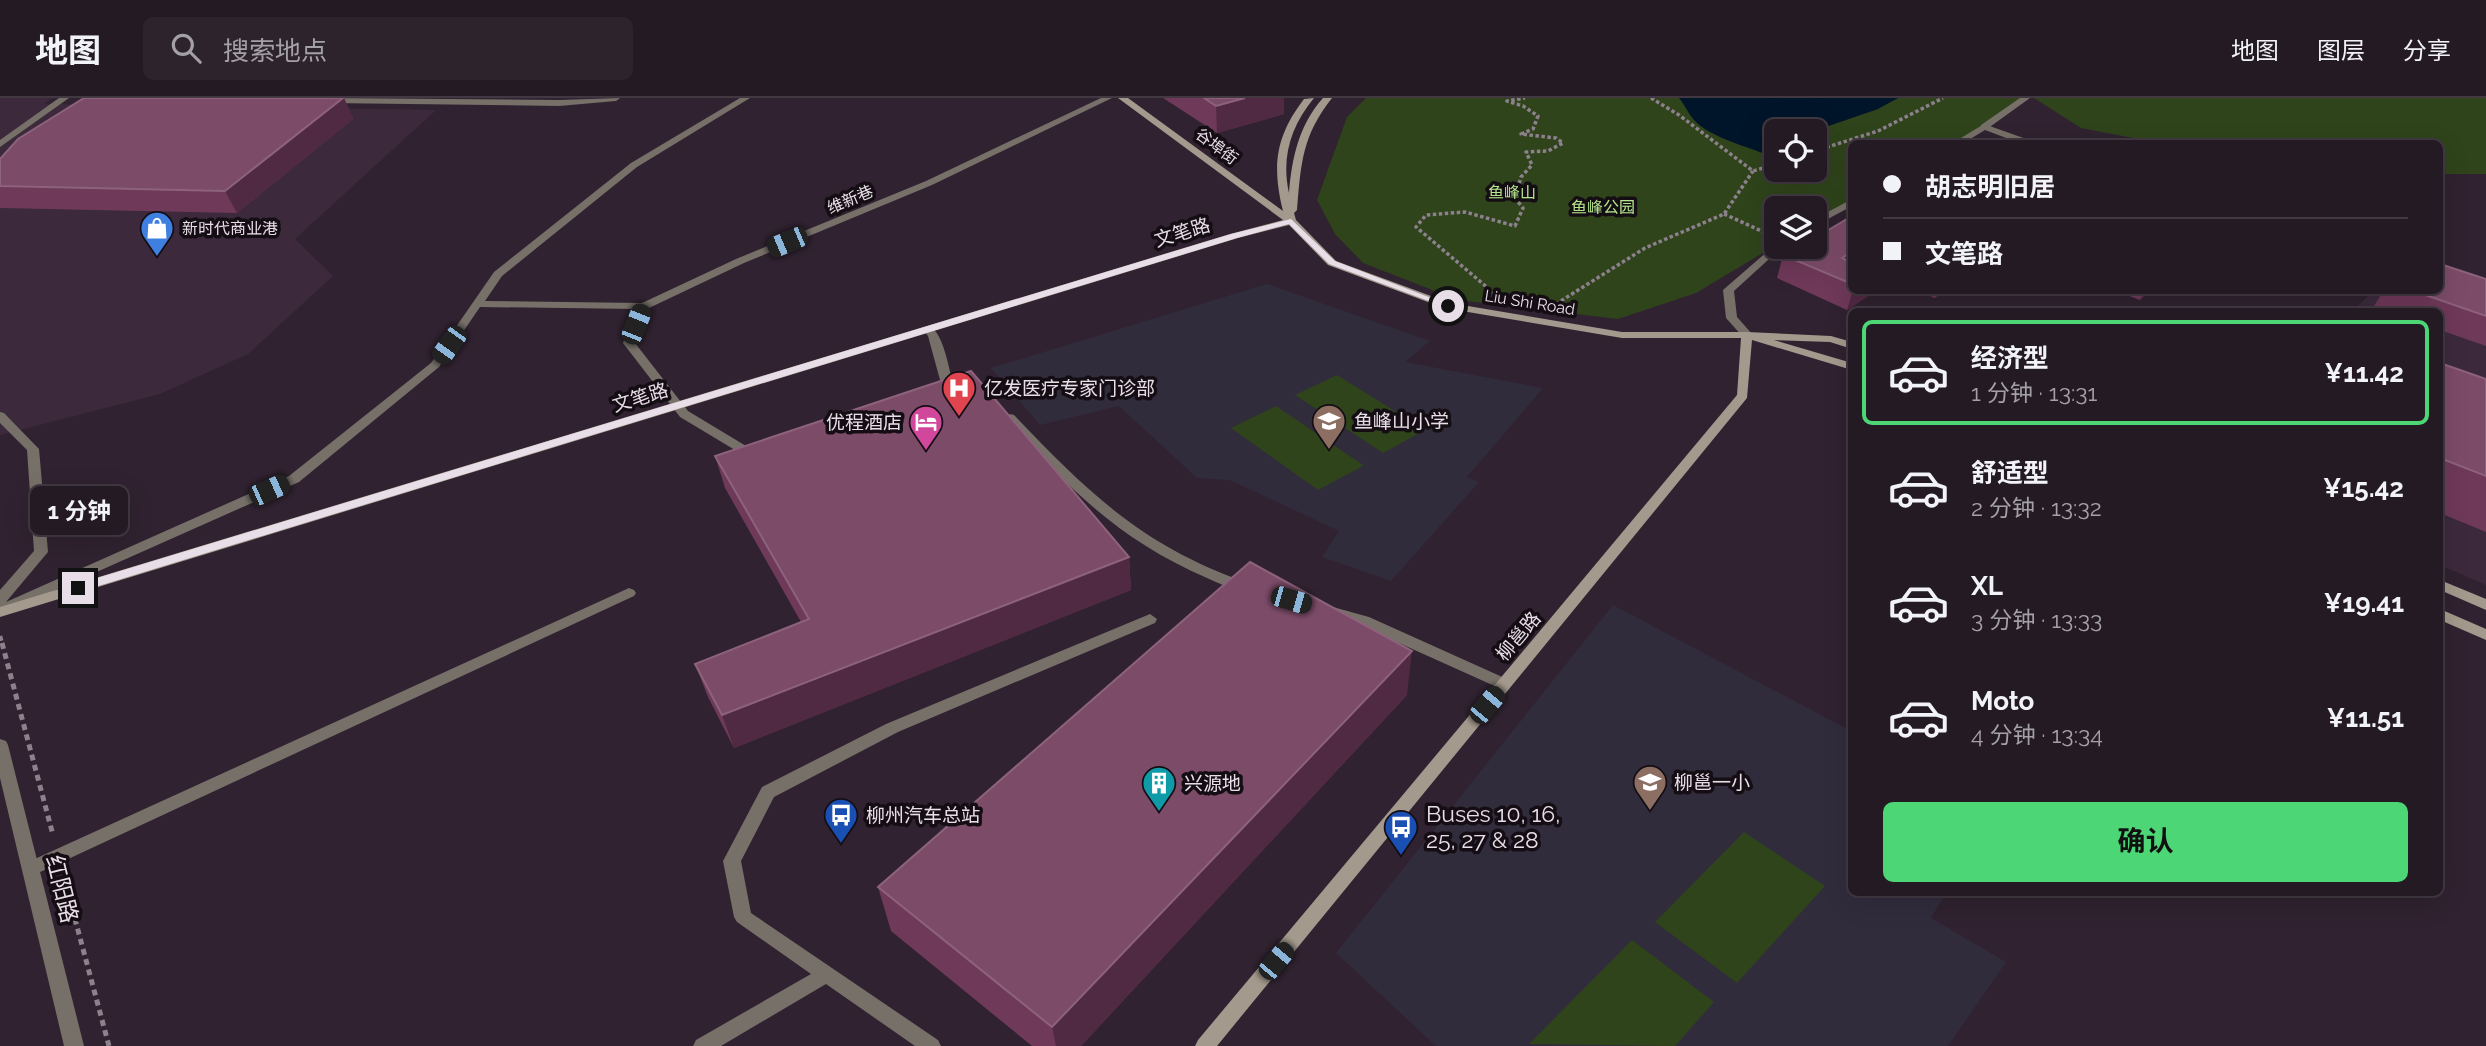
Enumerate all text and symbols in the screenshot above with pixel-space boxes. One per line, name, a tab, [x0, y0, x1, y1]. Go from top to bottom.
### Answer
search box	[143, 17, 633, 80]
icon: search	[167, 29, 205, 67]
text: 地图	[35, 31, 101, 70]
text: 搜索地点	[223, 36, 327, 66]
text: 地图	[2231, 36, 2279, 65]
text: 图层	[2317, 36, 2365, 65]
text: 分享	[2403, 36, 2451, 65]
map controls	[1764, 119, 1827, 259]
button: locate	[1764, 119, 1827, 182]
street label: 谷埠街	[1192, 124, 1242, 168]
text: 胡志明旧居	[1925, 172, 2055, 202]
street label: 维新巷	[824, 181, 876, 218]
park label: 鱼峰山	[1488, 183, 1536, 202]
button: layers	[1764, 196, 1827, 259]
park label: 鱼峰公园	[1571, 198, 1635, 217]
shop icon: 新时代商业港	[138, 209, 176, 258]
street label: 文笔路	[1152, 213, 1212, 251]
place label: 新时代商业港	[182, 219, 278, 238]
car	[764, 224, 811, 260]
text: 文笔路	[1925, 239, 2003, 269]
street label: Liu Shi Road	[1483, 286, 1577, 319]
route start	[1432, 290, 1464, 322]
car	[619, 301, 654, 347]
car	[429, 322, 470, 368]
icon: car	[1887, 341, 1950, 404]
text: 经济型	[1971, 343, 2049, 373]
text: ¥11.42	[2324, 358, 2404, 388]
hospital icon: 亿发医疗专家门诊部	[940, 369, 978, 418]
place label: 亿发医疗专家门诊部	[984, 377, 1155, 399]
street label: 文笔路	[610, 378, 670, 416]
text: 1 分钟 · 13:31	[1971, 379, 2097, 406]
school or university icon: 鱼峰山小学	[1310, 402, 1348, 451]
hotel icon: 优程酒店	[907, 403, 945, 452]
place label: 鱼峰山小学	[1354, 410, 1449, 432]
place label: 优程酒店	[826, 411, 902, 433]
icon: car	[1887, 456, 1950, 519]
text: 舒适型	[1971, 458, 2049, 488]
car	[246, 472, 293, 508]
text: ¥15.42	[2323, 473, 2404, 503]
callout: 1 分钟	[29, 486, 127, 536]
text: 2 分钟 · 13:32	[1971, 494, 2102, 521]
text: 1 分钟	[48, 497, 110, 524]
icon: car	[1887, 571, 1950, 634]
text: XL	[1971, 571, 2003, 601]
route end	[62, 572, 94, 604]
car	[1268, 584, 1315, 616]
text: ¥19.41	[2324, 588, 2404, 618]
text: 3 分钟 · 13:33	[1971, 606, 2102, 633]
street label: 柳邕路	[1491, 607, 1545, 665]
car	[1466, 682, 1509, 728]
icon: car	[1887, 686, 1950, 749]
text: Moto	[1971, 686, 2034, 716]
text: ¥11.51	[2327, 703, 2404, 733]
text: 4 分钟 · 13:34	[1971, 721, 2103, 748]
school or university icon: 柳邕一小	[1631, 763, 1669, 812]
building icon: 兴源地	[1140, 764, 1178, 813]
place label: 柳邕一小	[1674, 771, 1750, 793]
place label: 兴源地	[1184, 772, 1241, 794]
bus stop icon: 柳州汽车总站	[822, 796, 860, 845]
place label: Buses 10, 16, 25, 27 & 28	[1426, 800, 1560, 853]
button: 确认	[1883, 802, 2408, 882]
place label: 柳州汽车总站	[866, 804, 980, 826]
bus stop icon: Buses 10, 16, 25, 27 & 28	[1382, 808, 1420, 857]
street label: 红阳路	[41, 852, 84, 926]
car	[1255, 938, 1298, 984]

